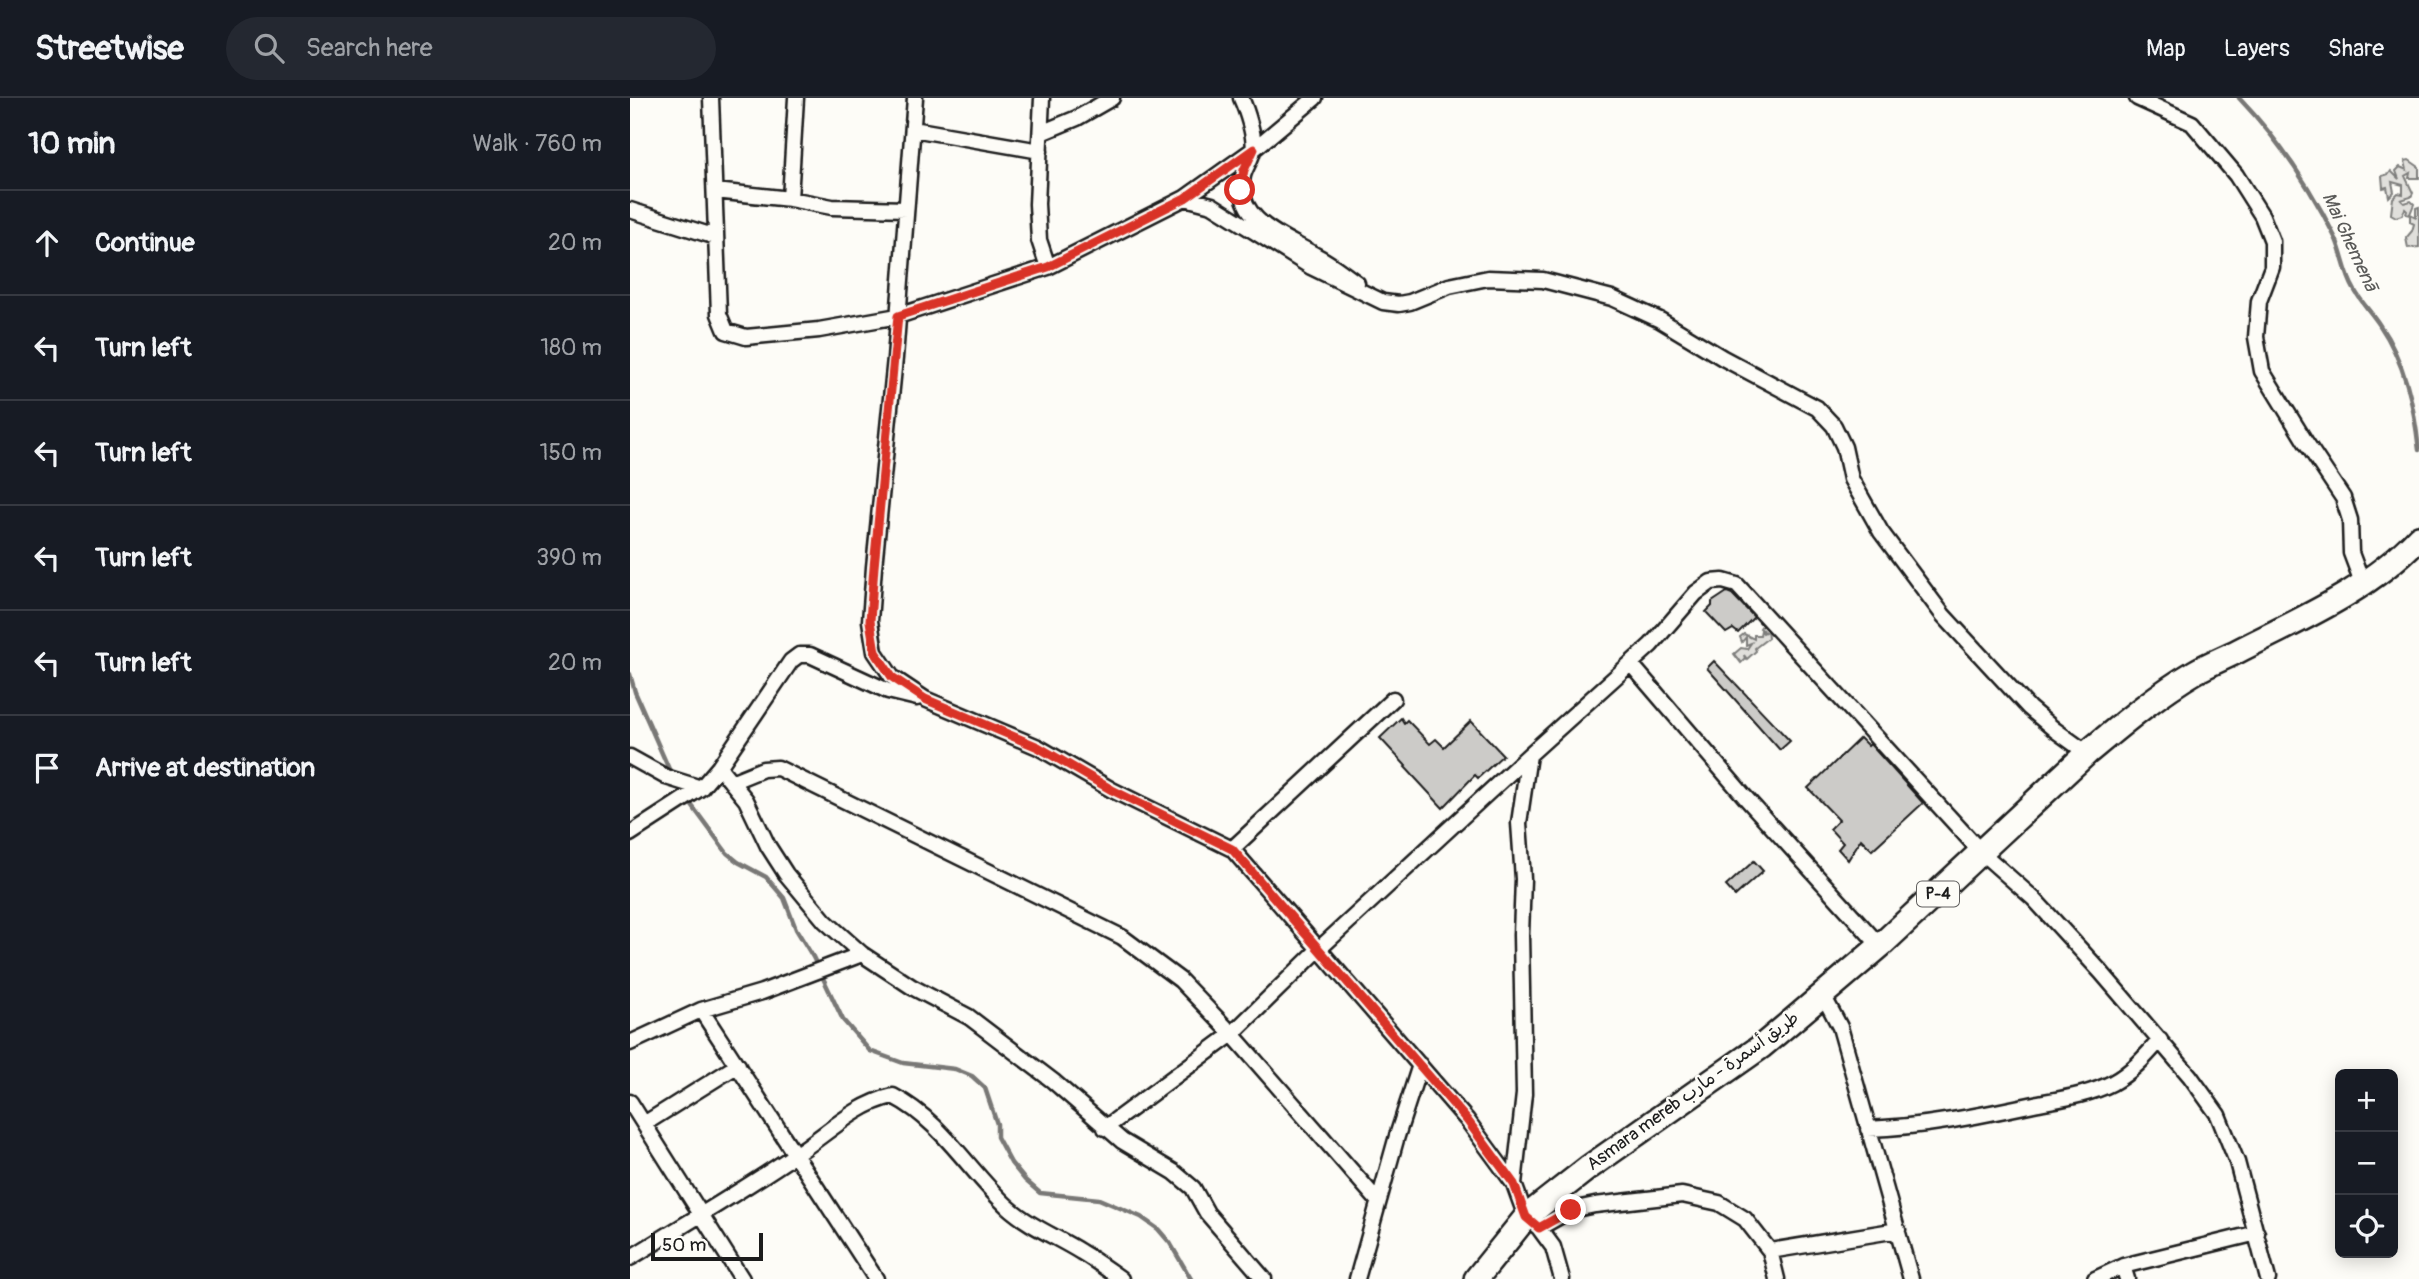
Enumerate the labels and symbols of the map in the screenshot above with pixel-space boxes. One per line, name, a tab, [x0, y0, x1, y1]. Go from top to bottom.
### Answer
route start	[1224, 174, 1255, 205]
water label: Mai Ghemenā	[2316, 188, 2384, 298]
road number: P-4	[1917, 881, 1959, 906]
street label: Asmara mereb طريق أسمرة - مارب	[1582, 1006, 1804, 1176]
route end	[1555, 1194, 1586, 1225]
scale bar	[651, 1230, 763, 1262]

